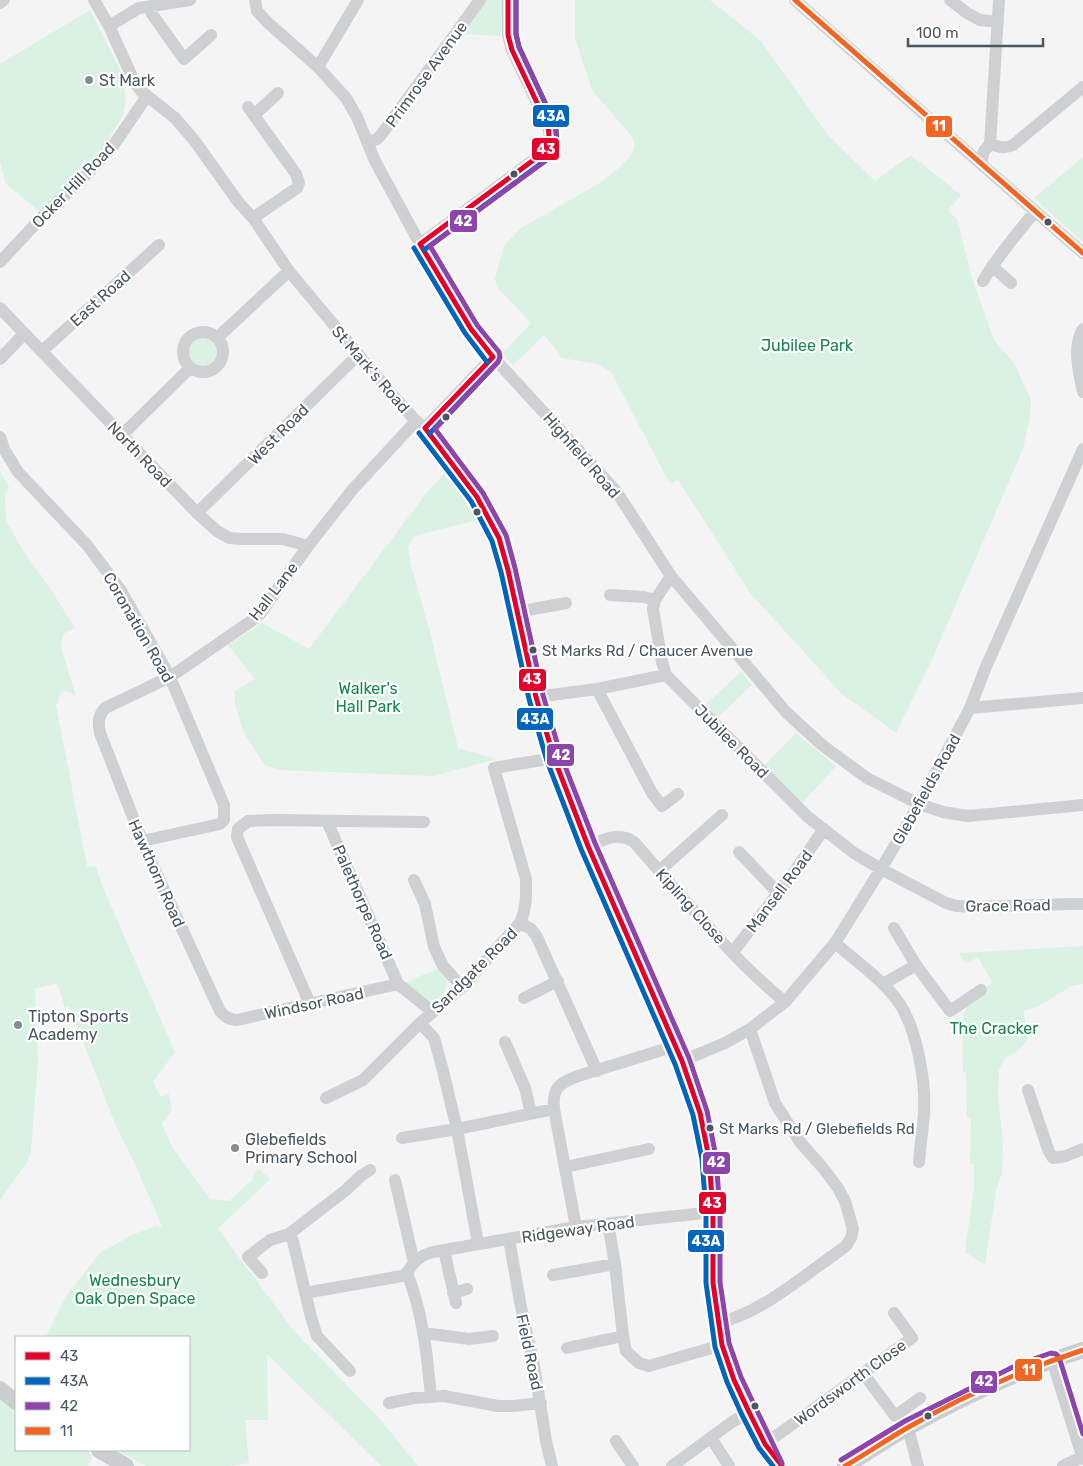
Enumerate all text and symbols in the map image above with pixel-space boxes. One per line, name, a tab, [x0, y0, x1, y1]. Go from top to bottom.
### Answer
scale bar	[908, 15, 1043, 47]
street label: Primrose Avenue	[382, 18, 471, 131]
text: 100 m	[916, 24, 958, 42]
place label: St Mark	[99, 71, 156, 90]
marker: St Mark	[83, 74, 95, 86]
line badge: 43A	[532, 104, 570, 128]
text: 43A	[537, 108, 565, 125]
line badge: 11	[925, 115, 953, 138]
text: 11	[932, 118, 946, 135]
line badge: 43	[531, 137, 560, 161]
street label: Ocker Hill Road	[28, 139, 119, 232]
text: 43	[537, 141, 555, 158]
unlabelled marker	[509, 169, 519, 179]
line badge: 42	[449, 209, 478, 233]
text: 42	[454, 213, 472, 230]
unlabelled marker	[1043, 217, 1053, 227]
street label: East Road	[66, 266, 134, 330]
street label: St Mark's Road	[328, 322, 414, 417]
park label: Jubilee Park	[761, 336, 854, 355]
street label: West Road	[244, 400, 313, 469]
street label: Highfield Road	[539, 409, 624, 502]
unlabelled marker	[441, 412, 451, 422]
street label: North Road	[104, 417, 176, 491]
unlabelled marker	[472, 507, 482, 517]
street label: Hall Lane	[245, 558, 302, 624]
street label: Coronation Road	[99, 569, 178, 686]
place label: St Marks Rd / Chaucer Avenue	[542, 642, 753, 660]
marker: St Marks Rd / Chaucer Avenue	[528, 645, 538, 655]
line badge: 43	[518, 668, 547, 692]
text: 43	[523, 671, 541, 688]
park label: Walker's Hall Park	[335, 679, 401, 716]
street label: Jubilee Road	[691, 700, 773, 782]
line badge: 43A	[516, 707, 554, 731]
text: 43A	[521, 711, 549, 728]
street label: Glebefields Road	[888, 731, 965, 848]
line badge: 42	[546, 743, 575, 767]
text: 42	[552, 747, 570, 764]
street label: Hawthorn Road	[124, 816, 189, 930]
street label: Palethorpe Road	[329, 842, 396, 962]
street label: Mansell Road	[742, 846, 816, 936]
street label: Kipling Close	[652, 865, 729, 948]
street label: Grace Road	[965, 895, 1051, 916]
street label: Sandgate Road	[428, 924, 521, 1017]
street label: Windsor Road	[263, 984, 365, 1023]
place label: Tipton Sports Academy	[28, 1007, 129, 1044]
marker: Tipton Sports Academy	[12, 1019, 24, 1031]
park label: The Cracker	[950, 1019, 1038, 1038]
place label: St Marks Rd / Glebefields Rd	[719, 1120, 915, 1138]
marker: St Marks Rd / Glebefields Rd	[705, 1123, 715, 1133]
place label: Glebefields Primary School	[245, 1130, 357, 1167]
marker: Glebefields Primary School	[229, 1142, 241, 1154]
line badge: 42	[702, 1151, 731, 1175]
text: 42	[707, 1154, 725, 1171]
line badge: 43	[698, 1191, 727, 1215]
text: 43	[703, 1195, 721, 1212]
street label: Ridgeway Road	[520, 1212, 636, 1247]
line badge: 43A	[687, 1229, 725, 1253]
text: 43A	[692, 1233, 720, 1250]
park label: Wednesbury Oak Open Space	[75, 1271, 195, 1308]
street label: Field Road	[512, 1312, 547, 1392]
street label: Wordsworth Close	[791, 1335, 910, 1429]
legend	[15, 1336, 190, 1451]
text: 43	[60, 1347, 78, 1365]
line badge: 11	[1014, 1358, 1043, 1382]
text: 11	[1022, 1362, 1036, 1379]
line badge: 42	[970, 1370, 998, 1394]
text: 43A	[60, 1372, 88, 1390]
text: 42	[975, 1373, 993, 1390]
text: 42	[60, 1397, 78, 1415]
unlabelled marker	[750, 1401, 760, 1411]
unlabelled marker	[923, 1411, 933, 1421]
text: 11	[60, 1422, 73, 1440]

